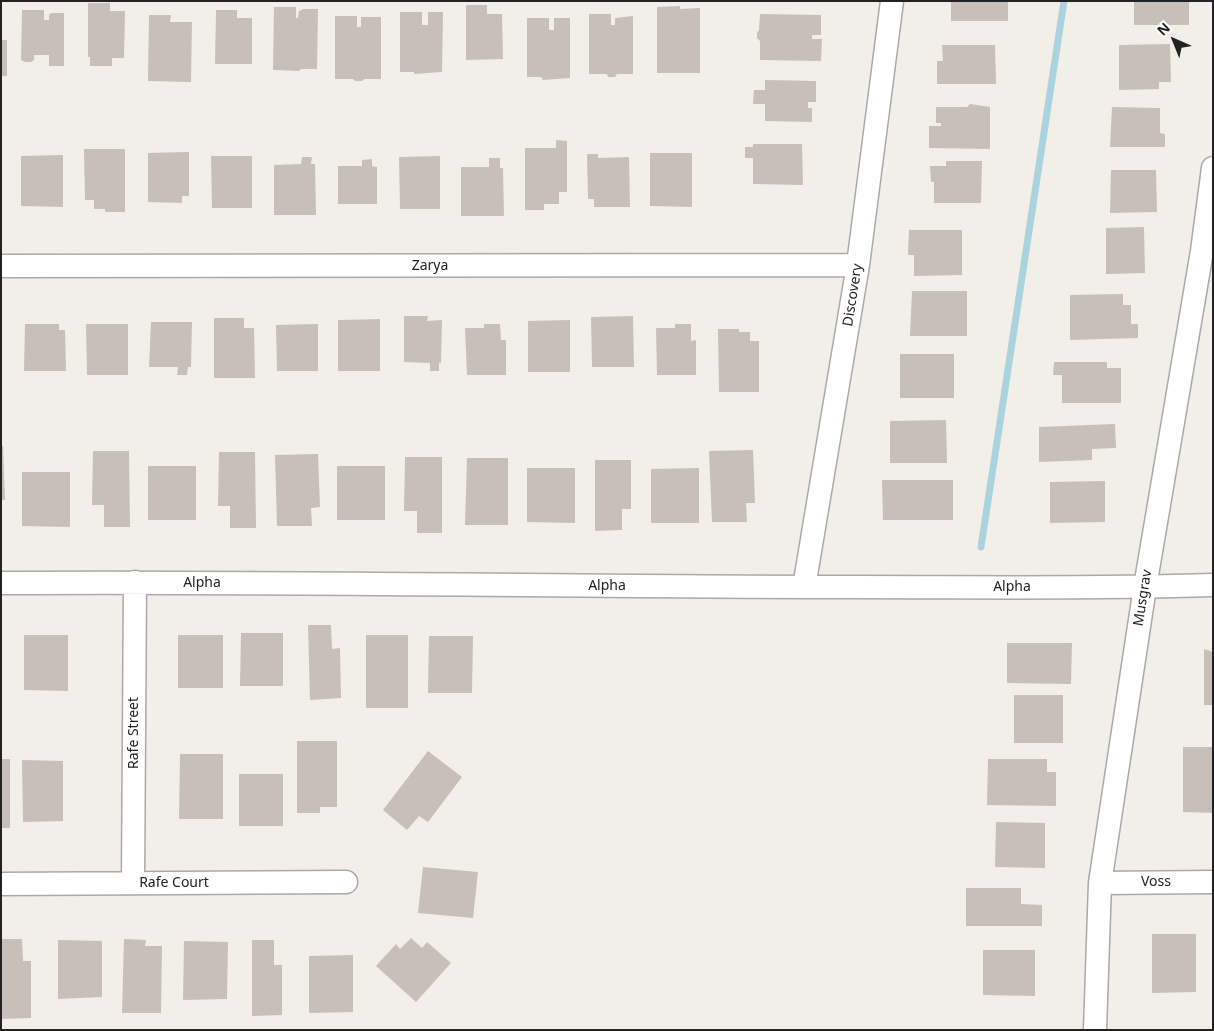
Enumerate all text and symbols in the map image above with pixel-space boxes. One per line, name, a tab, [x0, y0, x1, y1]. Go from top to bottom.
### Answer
north arrow	[1149, 15, 1199, 65]
text: N	[1153, 18, 1174, 40]
street label: Zarya	[412, 258, 448, 274]
street label: Discovery	[840, 262, 866, 328]
street label: Musgrav	[1130, 568, 1156, 628]
street label: Alpha	[183, 575, 221, 591]
street label: Alpha	[588, 578, 626, 594]
street label: Alpha	[993, 579, 1031, 595]
street label: Rafe Street	[126, 697, 142, 769]
street label: Voss	[1141, 874, 1171, 890]
street label: Rafe Court	[139, 875, 209, 891]

